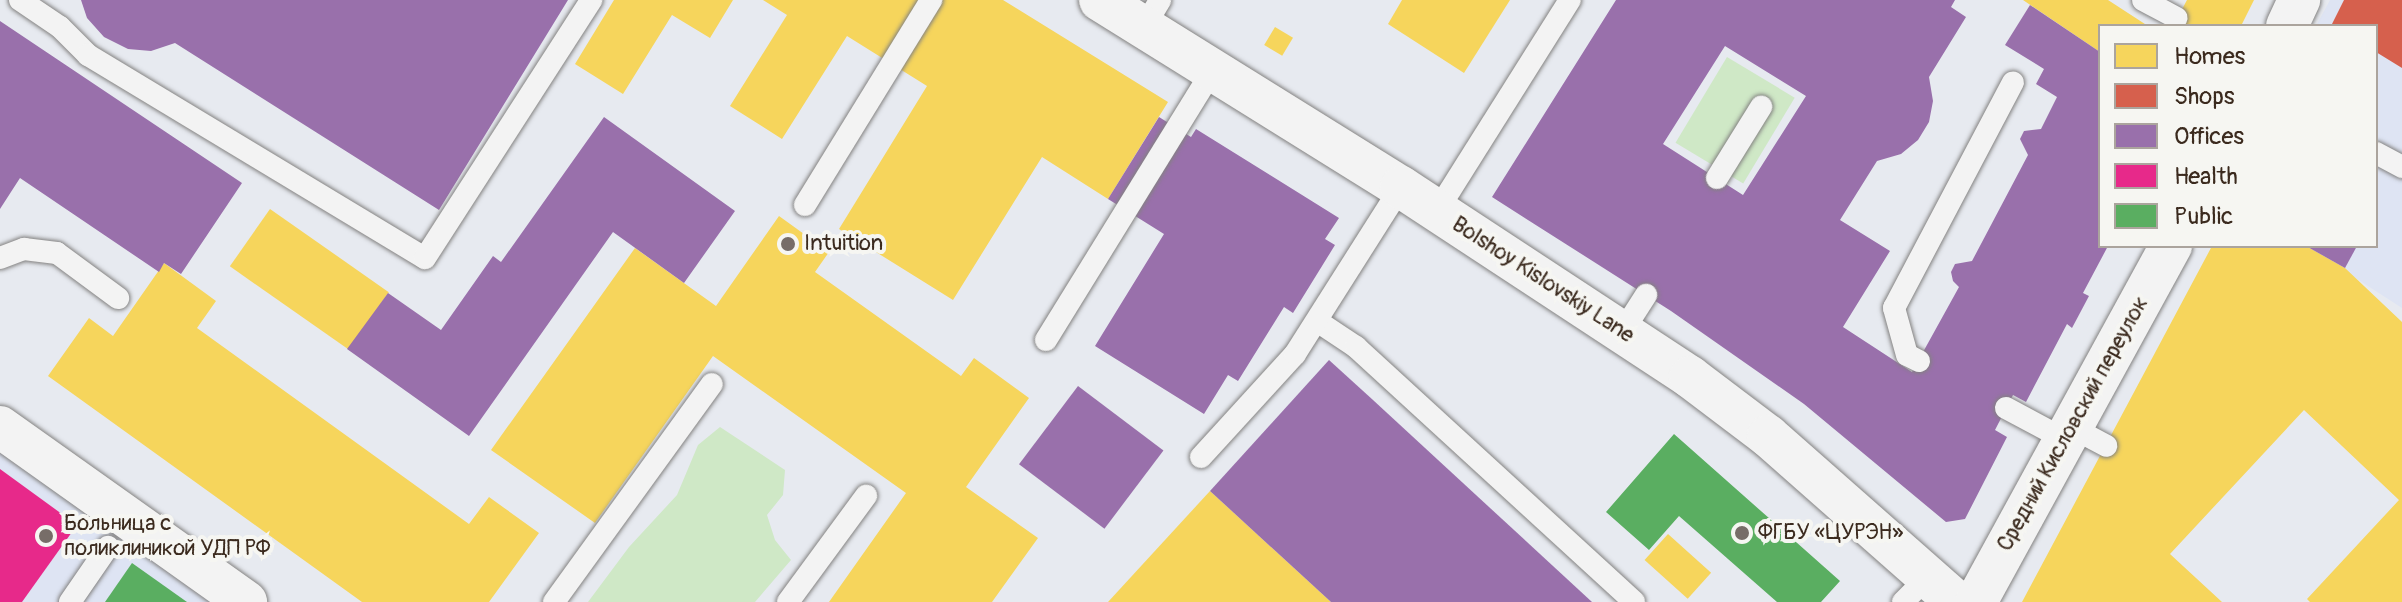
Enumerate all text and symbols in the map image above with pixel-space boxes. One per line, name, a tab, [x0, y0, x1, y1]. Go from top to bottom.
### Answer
legend	[2098, 24, 2378, 248]
text: Homes	[2174, 42, 2245, 71]
text: Shops	[2174, 82, 2234, 111]
text: Offices	[2174, 122, 2244, 151]
text: Health	[2174, 162, 2238, 191]
text: Public	[2174, 202, 2233, 231]
street label: Bolshoy Kislovskiy Lane	[1447, 211, 1639, 349]
place label: Intuition	[804, 231, 883, 257]
marker: Intuition	[779, 235, 797, 253]
street label: Средний Кисловский переулок	[1992, 292, 2154, 556]
place label: Больница с поликлиникой УДП РФ	[64, 510, 270, 562]
place label: ФГБУ «ЦУРЭН»	[1758, 520, 1903, 546]
marker: ФГБУ «ЦУРЭН»	[1733, 524, 1751, 542]
marker: Больница с поликлиникой УДП РФ	[35, 525, 57, 547]

